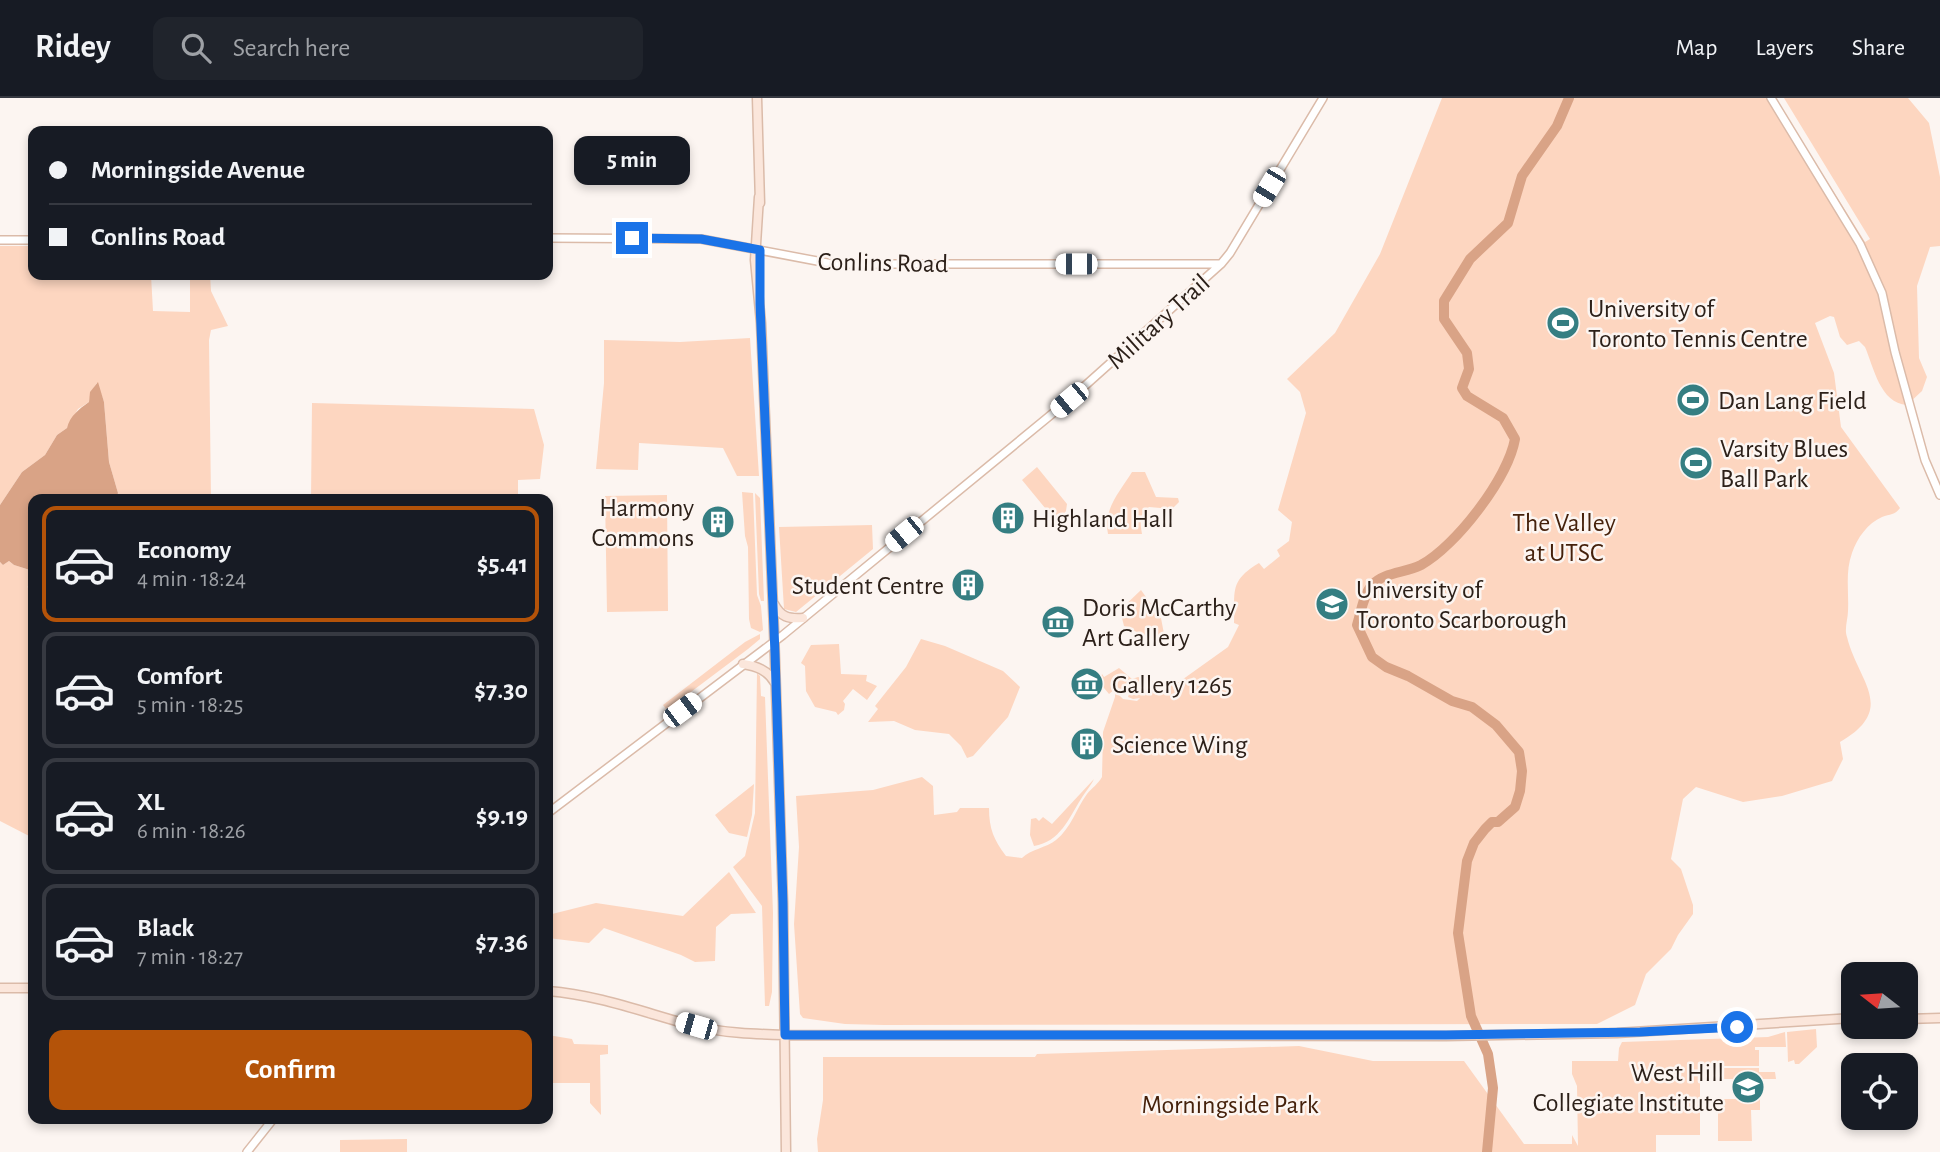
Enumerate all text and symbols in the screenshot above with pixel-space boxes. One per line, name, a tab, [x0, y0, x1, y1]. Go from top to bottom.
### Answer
search box	[153, 17, 643, 80]
icon: search	[177, 29, 215, 67]
text: Ridey	[35, 31, 111, 64]
text: Search here	[233, 35, 350, 61]
text: Map	[1675, 36, 1717, 60]
text: Layers	[1755, 36, 1814, 60]
text: Share	[1852, 36, 1905, 60]
callout: 5 min	[574, 136, 690, 186]
text: 5 min	[607, 149, 657, 172]
text: Morningside Avenue	[91, 157, 305, 183]
car	[1250, 164, 1289, 210]
route end	[616, 222, 648, 254]
text: Conlins Road	[91, 224, 225, 250]
street label: Conlins Road	[817, 249, 949, 277]
car	[1056, 254, 1098, 275]
street label: Military Trail	[1103, 269, 1215, 374]
place label: University of Toronto Tennis Centre	[1588, 296, 1808, 352]
sports icon: University of Toronto Tennis Centre	[1544, 304, 1582, 342]
car	[1047, 378, 1092, 422]
sports icon: Dan Lang Field	[1674, 381, 1712, 419]
place label: Dan Lang Field	[1718, 388, 1867, 414]
place label: Varsity Blues Ball Park	[1720, 436, 1848, 492]
sports icon: Varsity Blues Ball Park	[1677, 444, 1715, 482]
place label: Harmony Commons	[592, 495, 694, 551]
building icon: Highland Hall	[989, 499, 1027, 537]
building icon: Harmony Commons	[699, 503, 737, 541]
place label: Highland Hall	[1032, 506, 1174, 532]
park label: The Valley at UTSC	[1512, 510, 1616, 566]
car	[882, 513, 927, 555]
icon: car	[53, 533, 116, 596]
text: Economy	[137, 537, 231, 563]
text: $5.41	[477, 551, 528, 577]
building icon: Student Centre	[949, 566, 987, 604]
text: 4 min · 18:24	[137, 568, 246, 591]
place label: Student Centre	[792, 573, 944, 599]
place label: University of Toronto Scarborough	[1356, 577, 1567, 633]
school or university icon: University of Toronto Scarborough	[1313, 585, 1351, 623]
place label: Doris McCarthy Art Gallery	[1082, 595, 1236, 651]
museum icon: Doris McCarthy Art Gallery	[1039, 603, 1077, 641]
icon: car	[53, 659, 116, 722]
text: Comfort	[137, 663, 222, 689]
museum icon: Gallery 1265	[1068, 665, 1106, 703]
place label: Gallery 1265	[1112, 672, 1232, 698]
text: $7.30	[474, 677, 528, 703]
car	[659, 689, 706, 731]
text: 5 min · 18:25	[137, 694, 243, 717]
building icon: Science Wing	[1068, 725, 1106, 763]
place label: Science Wing	[1112, 732, 1248, 758]
icon: car	[53, 785, 116, 848]
text: XL	[137, 789, 164, 815]
text: $9.19	[476, 803, 528, 829]
text: 6 min · 18:26	[137, 820, 246, 843]
icon: car	[53, 911, 116, 974]
text: Black	[137, 915, 194, 941]
text: $7.36	[475, 929, 528, 955]
text: 7 min · 18:27	[137, 946, 243, 969]
north arrow	[1841, 962, 1918, 1040]
map controls	[1841, 962, 1918, 1130]
car	[673, 1010, 720, 1042]
route start	[1721, 1011, 1753, 1043]
button: Confirm	[49, 1030, 532, 1110]
button: locate	[1841, 1053, 1918, 1130]
place label: West Hill Collegiate Institute	[1533, 1060, 1724, 1116]
school or university icon: West Hill Collegiate Institute	[1729, 1068, 1767, 1106]
park label: Morningside Park	[1141, 1092, 1319, 1118]

